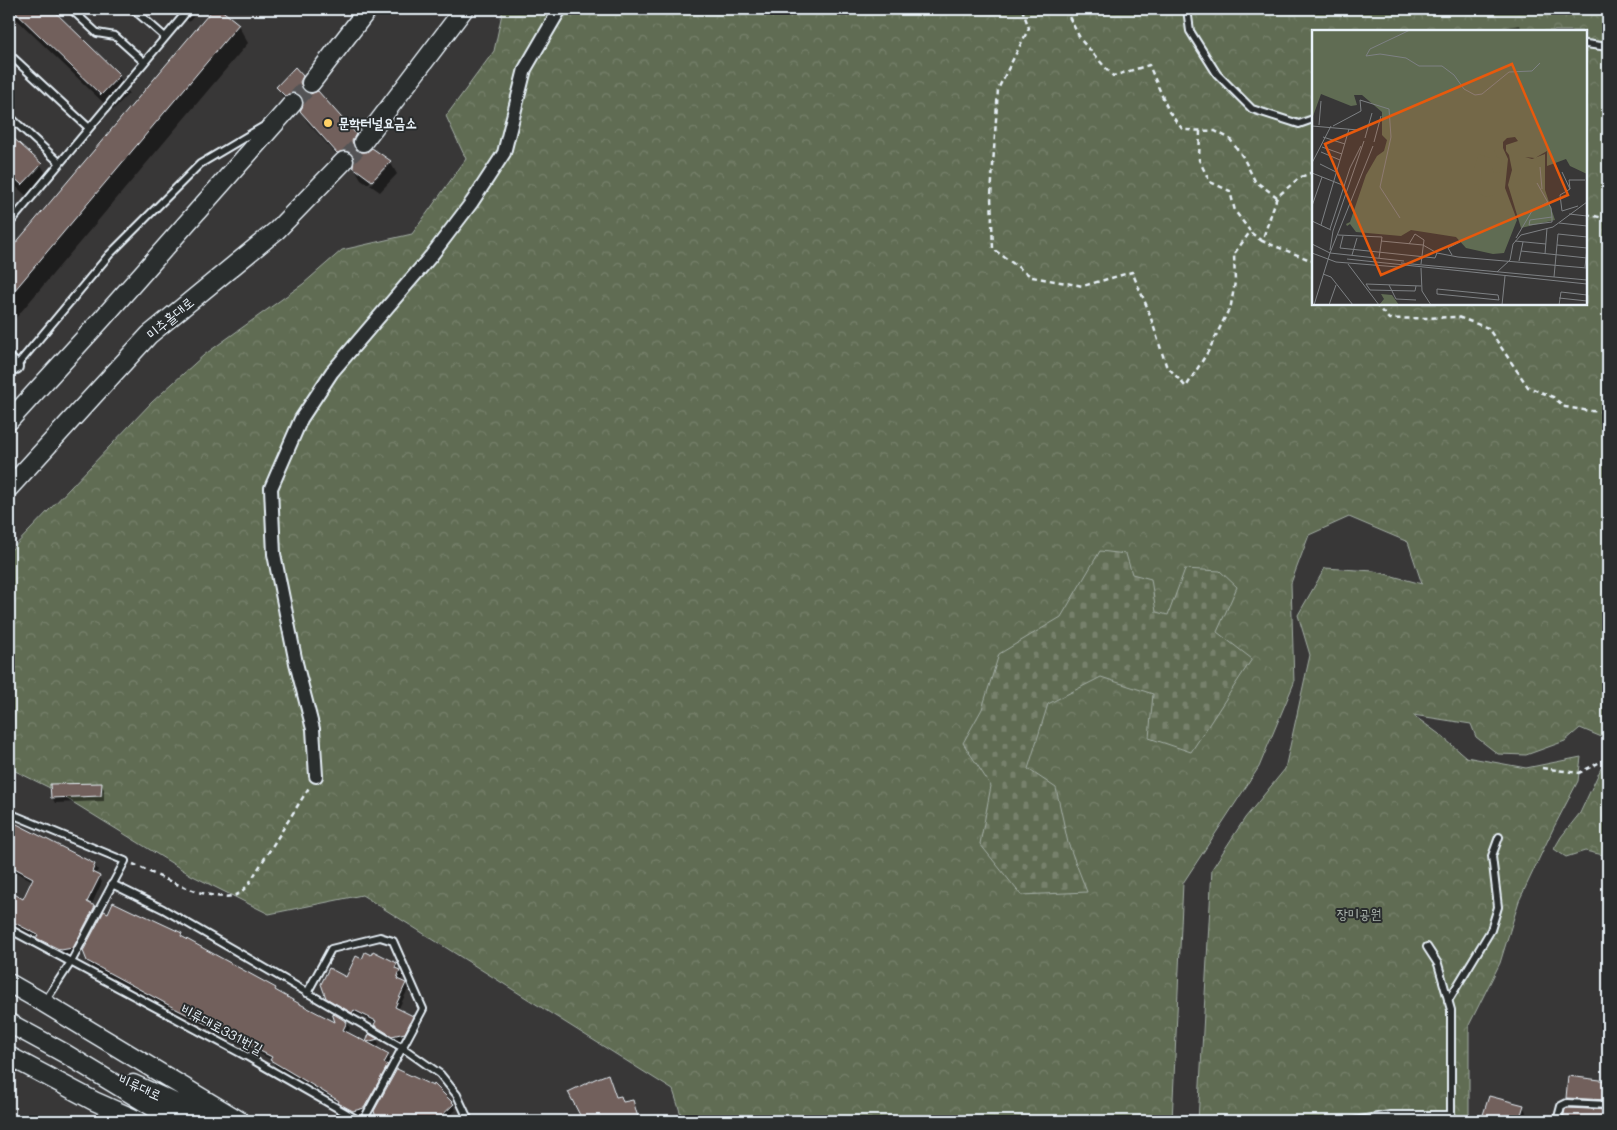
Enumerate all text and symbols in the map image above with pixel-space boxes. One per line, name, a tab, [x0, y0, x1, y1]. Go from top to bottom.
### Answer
inset map	[1312, 30, 1587, 305]
place label: 문학터널요금소	[338, 113, 417, 132]
marker: 문학터널요금소	[322, 117, 334, 129]
street label: 미추홀대로	[142, 292, 197, 343]
park label: 장미공원	[1336, 904, 1382, 923]
street label: 비류대로331번길	[178, 999, 267, 1058]
street label: 비류대로	[116, 1069, 165, 1104]

